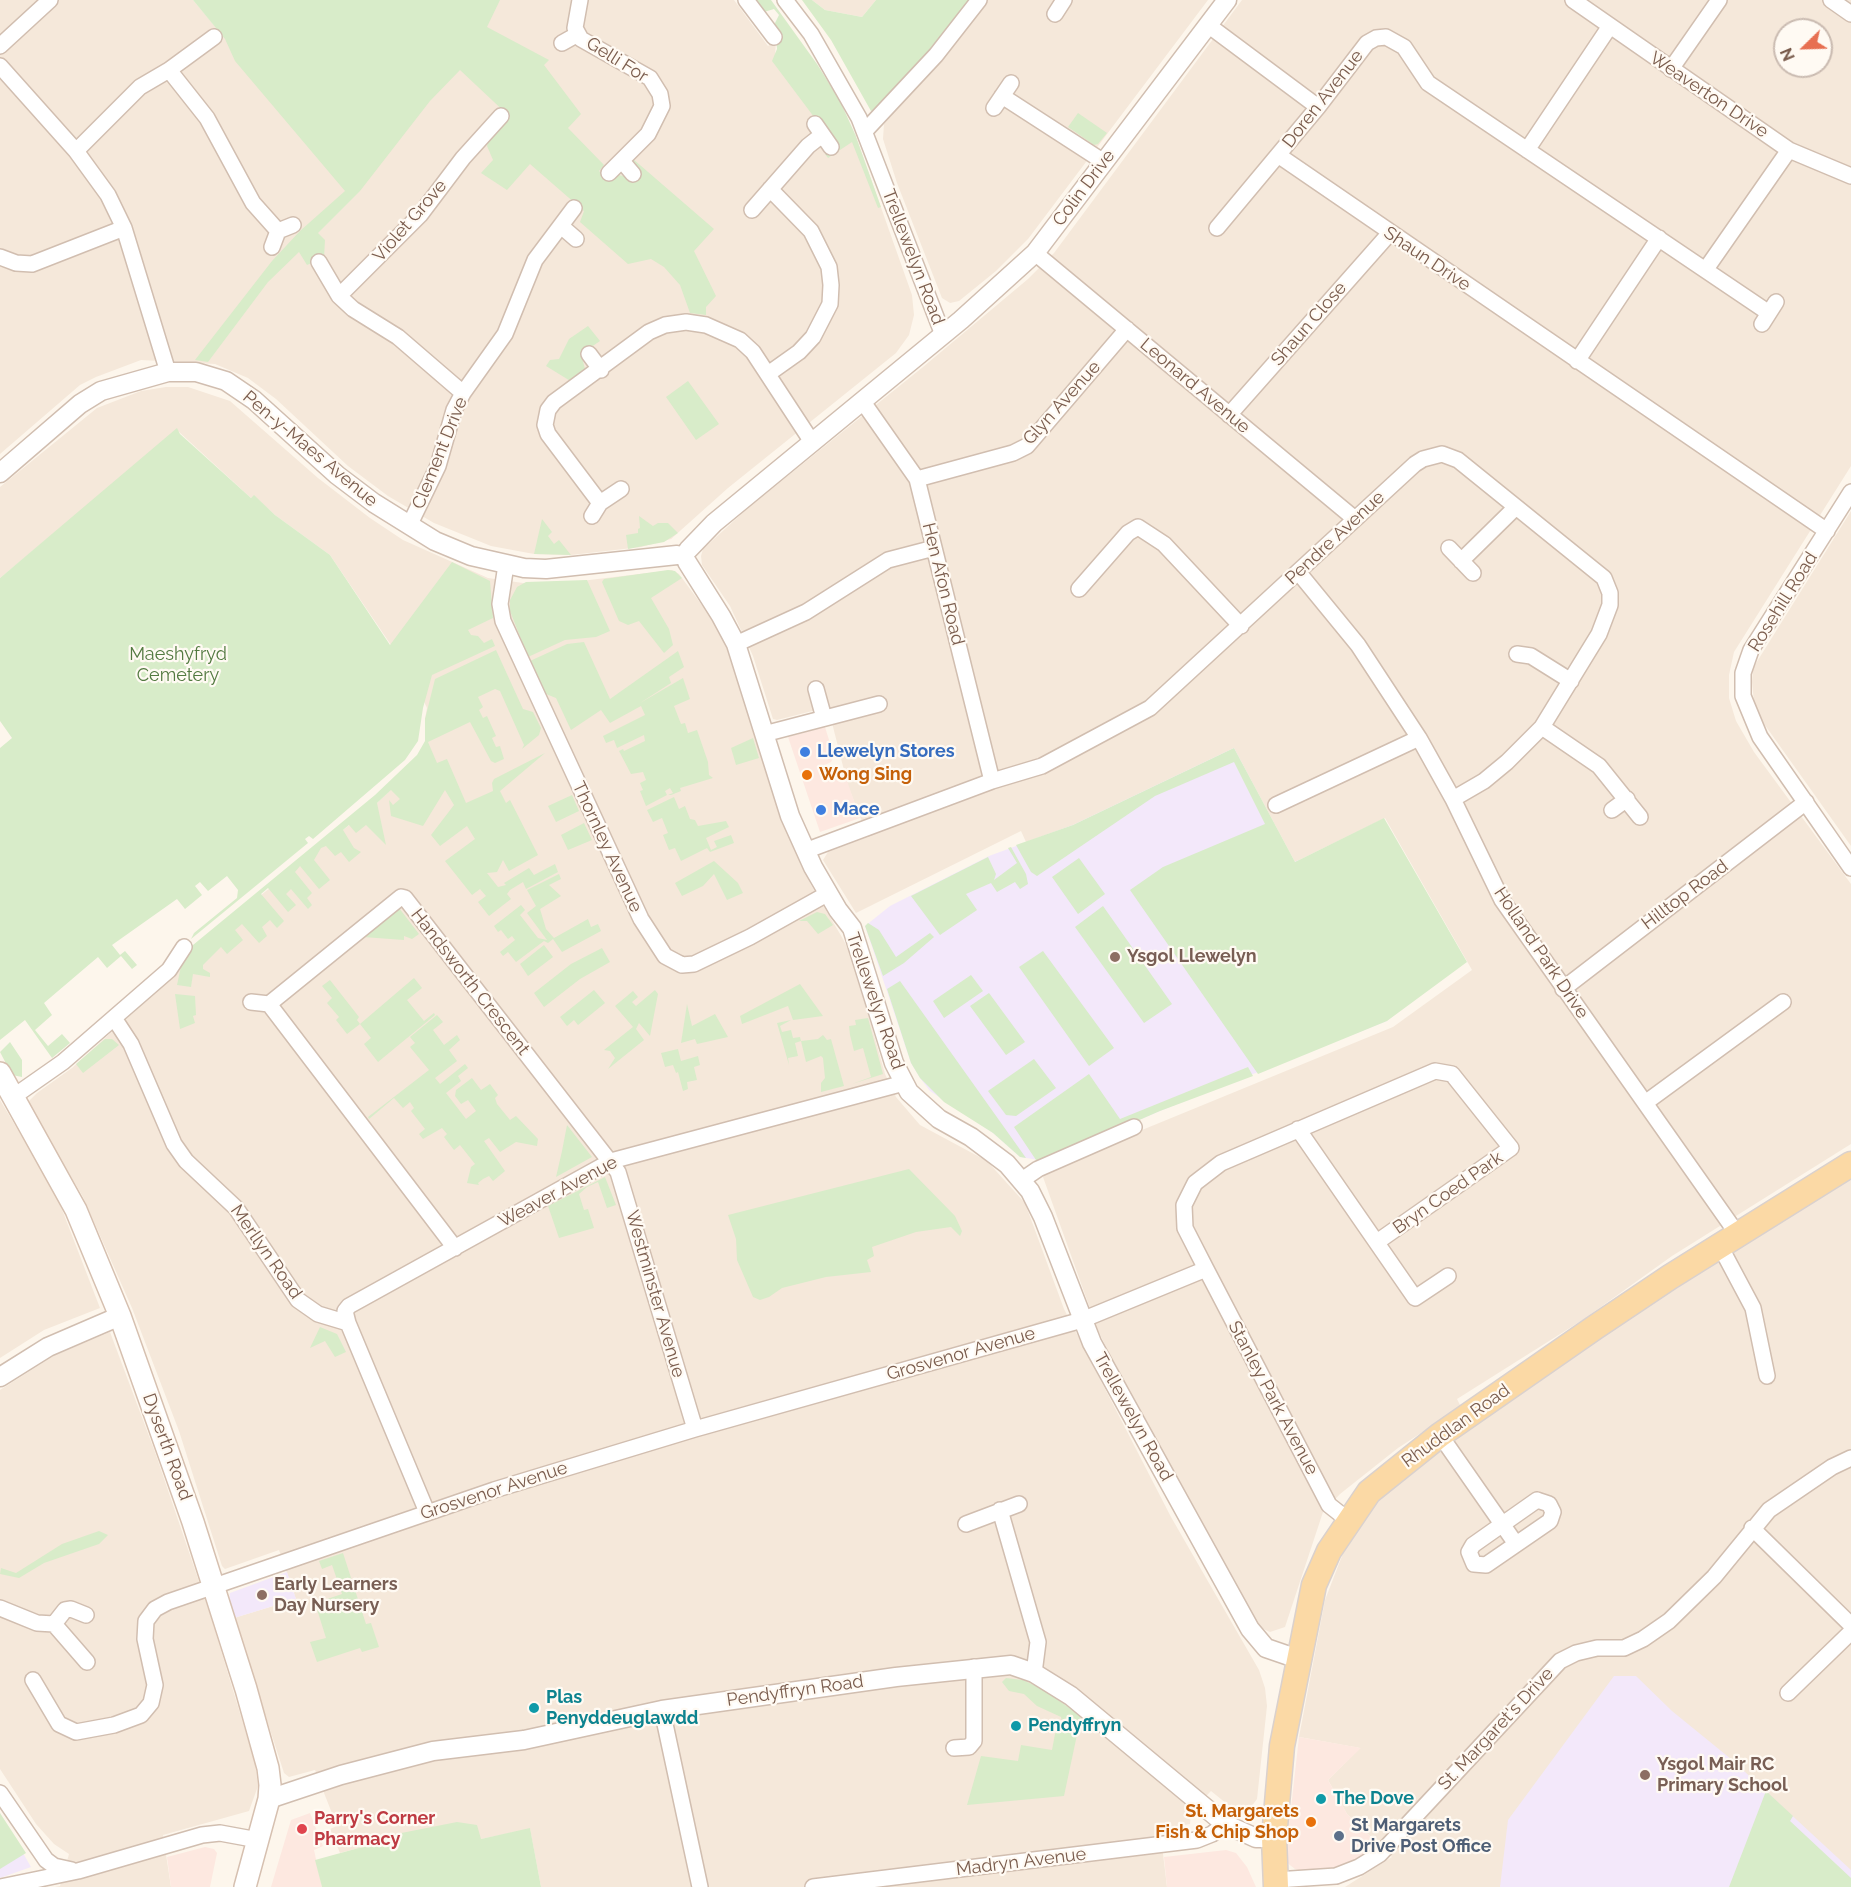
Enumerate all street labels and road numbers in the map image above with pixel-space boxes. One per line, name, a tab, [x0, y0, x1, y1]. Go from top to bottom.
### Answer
street label: Gelli For	[582, 33, 652, 87]
street label: Doren Avenue	[1278, 46, 1368, 152]
street label: Weaverton Drive	[1646, 47, 1772, 143]
street label: Colin Drive	[1048, 146, 1120, 230]
street label: Violet Grove	[368, 175, 452, 267]
street label: Trellewelyn Road	[877, 186, 949, 328]
street label: Shaun Drive	[1380, 222, 1474, 296]
street label: Shaun Close	[1267, 278, 1351, 370]
street label: Leonard Avenue	[1136, 334, 1254, 438]
street label: Glyn Avenue	[1019, 357, 1105, 449]
street label: Pen-y-Maes Avenue	[238, 386, 382, 512]
street label: Clement Drive	[408, 394, 472, 512]
street label: Pendre Avenue	[1281, 487, 1389, 589]
street label: Hen Afon Road	[917, 521, 969, 647]
street label: Rosehill Road	[1744, 548, 1822, 656]
street label: Thornley Avenue	[567, 778, 647, 916]
street label: Hilltop Road	[1638, 856, 1732, 934]
street label: Holland Park Drive	[1489, 883, 1593, 1023]
street label: Handsworth Crescent	[406, 904, 534, 1060]
street label: Trellewelyn Road	[841, 930, 909, 1072]
street label: Bryn Coed Park	[1389, 1147, 1507, 1239]
street label: Weaver Avenue	[495, 1152, 621, 1232]
street label: Merllyn Road	[226, 1201, 306, 1303]
street label: Westminster Avenue	[621, 1208, 689, 1380]
street label: Stanley Park Avenue	[1223, 1317, 1323, 1479]
street label: Grosvenor Avenue	[884, 1322, 1038, 1386]
street label: Trellewelyn Road	[1089, 1349, 1177, 1485]
street label: Rhuddlan Road	[1398, 1380, 1514, 1472]
street label: Dyserth Road	[138, 1391, 196, 1503]
street label: Grosvenor Avenue	[418, 1457, 570, 1525]
street label: St. Margaret's Drive	[1434, 1663, 1558, 1795]
street label: Pendyffryn Road	[725, 1671, 865, 1711]
street label: Madryn Avenue	[955, 1843, 1087, 1881]

